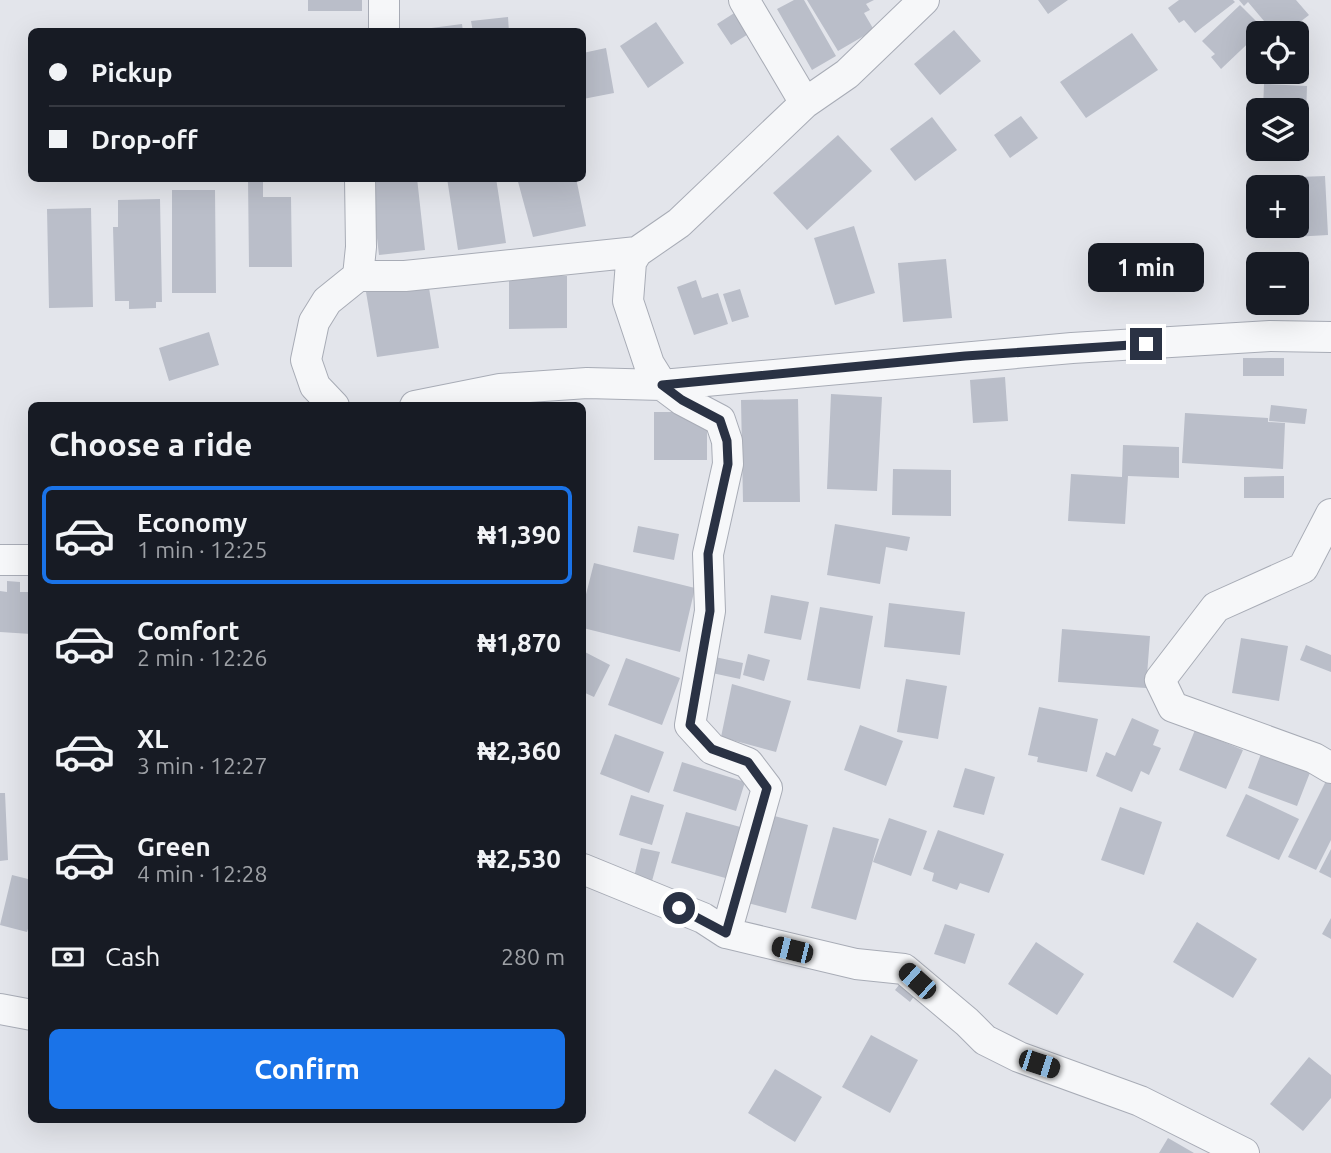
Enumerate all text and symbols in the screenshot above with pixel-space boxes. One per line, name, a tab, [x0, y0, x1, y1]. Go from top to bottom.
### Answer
map controls	[1246, 21, 1309, 315]
button: locate	[1246, 21, 1309, 84]
text: Pickup	[91, 58, 173, 87]
button: layers	[1246, 98, 1309, 161]
text: Drop-off	[91, 125, 198, 154]
button: +	[1246, 175, 1309, 238]
callout: 1 min	[1088, 243, 1204, 292]
button: −	[1246, 252, 1309, 315]
text: 1 min	[1117, 255, 1175, 280]
route end	[1130, 328, 1162, 360]
text: Choose a ride	[49, 426, 252, 462]
icon: car	[53, 504, 116, 567]
text: Economy	[137, 508, 247, 537]
text: ₦1,390	[477, 520, 561, 549]
text: 1 min · 12:25	[137, 537, 268, 562]
icon: car	[53, 612, 116, 675]
text: Comfort	[137, 616, 240, 645]
text: ₦1,870	[477, 628, 561, 657]
text: 2 min · 12:26	[137, 645, 268, 670]
icon: car	[53, 720, 116, 783]
text: XL	[137, 724, 168, 753]
text: ₦2,360	[477, 736, 561, 765]
text: 3 min · 12:27	[137, 753, 268, 778]
icon: car	[53, 828, 116, 891]
text: Green	[137, 832, 211, 861]
text: ₦2,530	[477, 844, 561, 873]
text: 4 min · 12:28	[137, 861, 268, 886]
route start	[663, 892, 695, 924]
car	[770, 935, 815, 965]
icon: cash	[49, 938, 87, 976]
text: Cash	[105, 942, 160, 971]
text: 280 m	[501, 944, 565, 969]
car	[895, 959, 940, 1003]
button: Confirm	[49, 1029, 565, 1109]
car	[1016, 1048, 1063, 1080]

